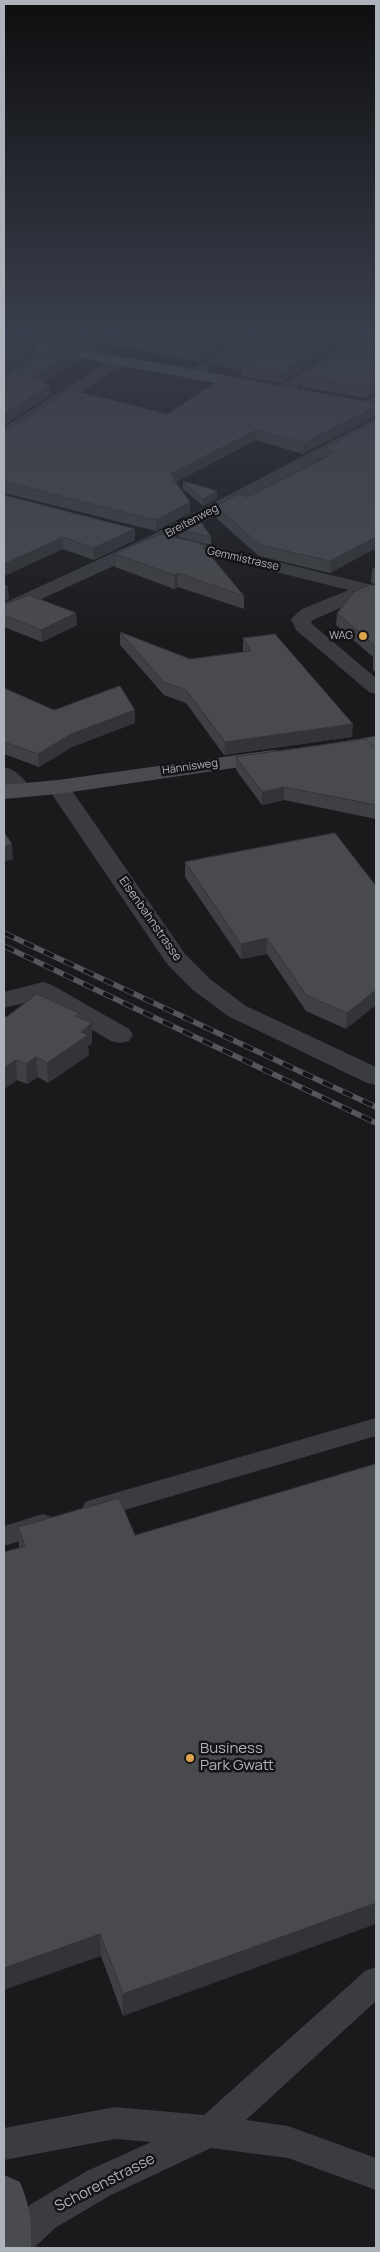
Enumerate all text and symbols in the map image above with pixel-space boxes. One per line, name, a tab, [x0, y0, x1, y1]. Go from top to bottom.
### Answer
street label: Breitenweg	[163, 502, 221, 540]
street label: Gemmistrasse	[206, 544, 280, 574]
place label: WAG	[329, 629, 353, 643]
marker: WAG	[357, 630, 369, 642]
street label: Hännisweg	[161, 757, 219, 777]
street label: Eisenbahnstrasse	[116, 874, 184, 964]
place label: Business Park Gwatt	[200, 1740, 274, 1775]
marker: Business Park Gwatt	[184, 1752, 196, 1764]
street label: Schorenstrasse	[52, 2150, 158, 2216]

